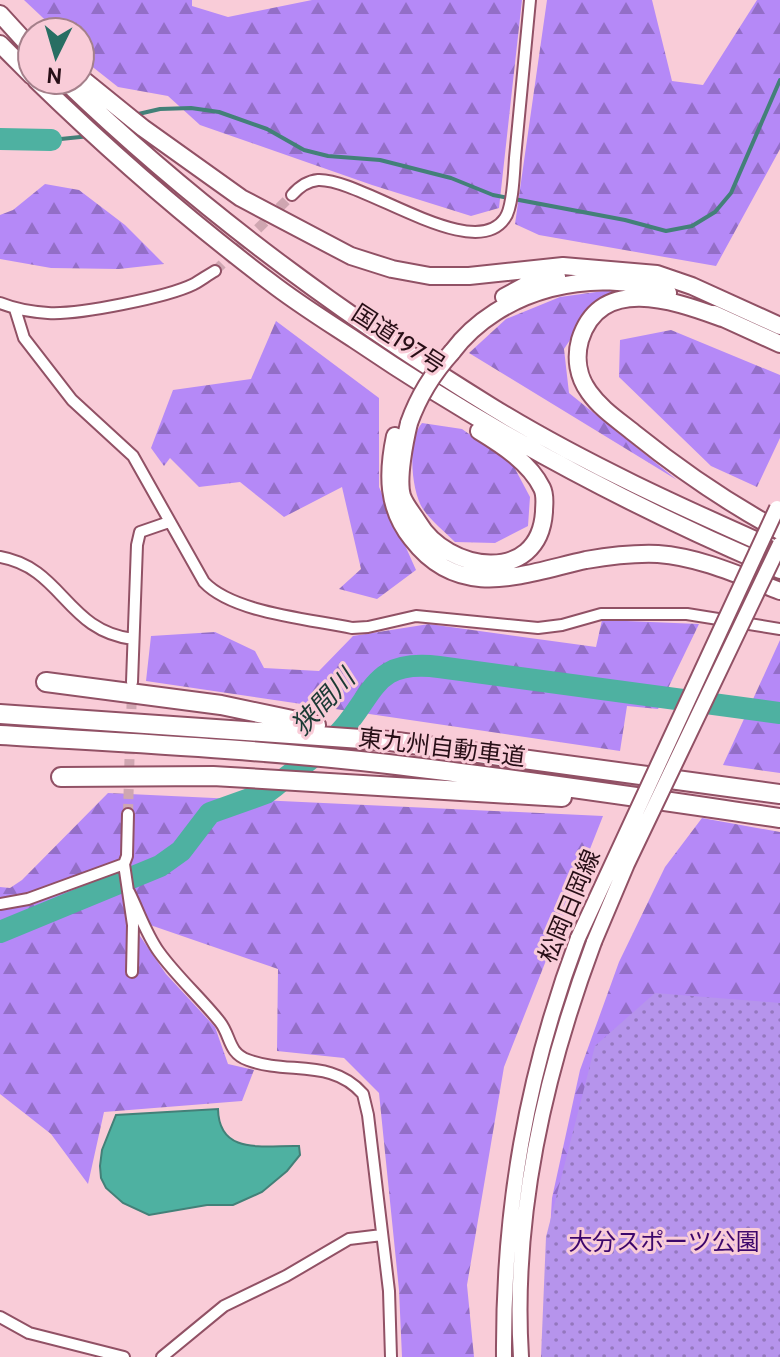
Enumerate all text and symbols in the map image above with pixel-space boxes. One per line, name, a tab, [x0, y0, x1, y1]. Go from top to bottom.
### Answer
north arrow	[16, 16, 96, 96]
text: N	[45, 61, 63, 90]
street label: 国道197号	[347, 298, 451, 380]
water label: 狭間川	[285, 660, 363, 741]
street label: 東九州自動車道	[357, 722, 527, 772]
street label: 松岡日岡線	[532, 845, 606, 967]
park label: 大分スポーツ公園	[568, 1227, 760, 1256]

